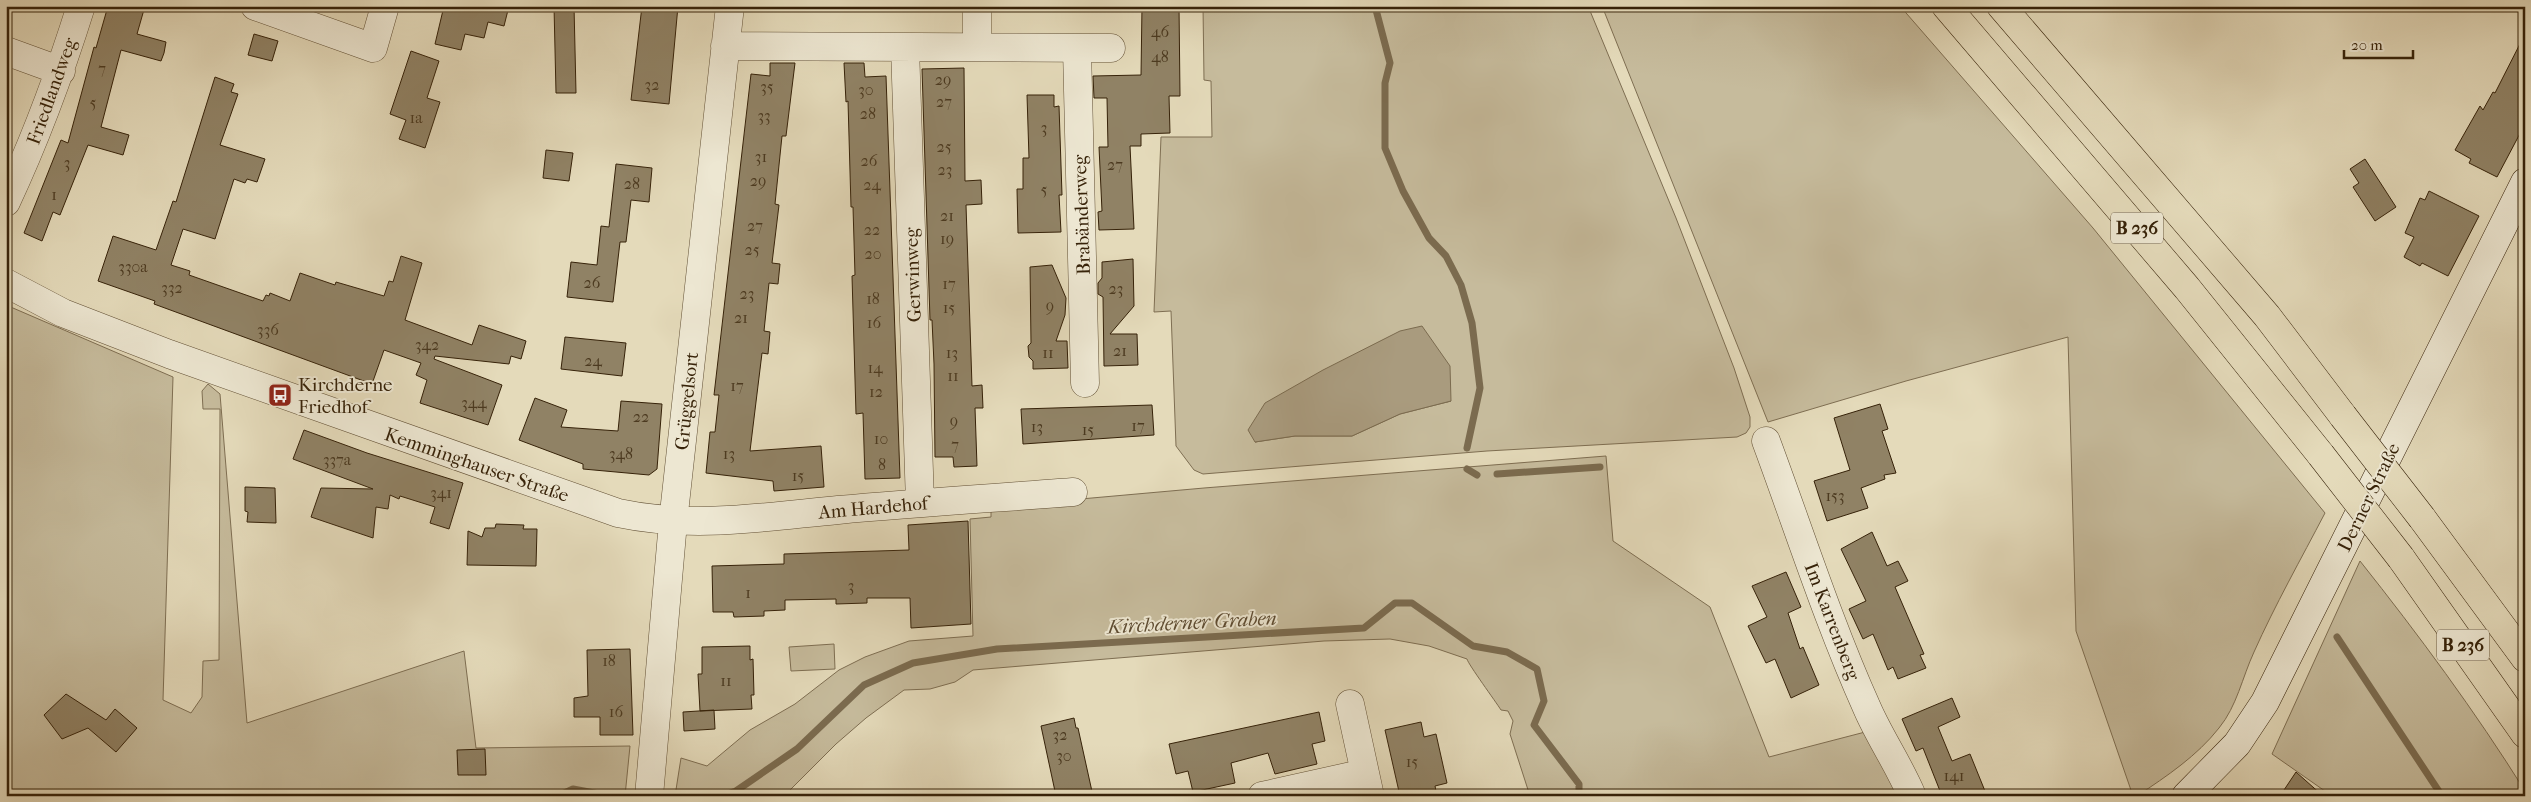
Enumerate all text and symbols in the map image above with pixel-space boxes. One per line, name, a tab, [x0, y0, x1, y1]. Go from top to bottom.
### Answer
house number: 46	[1151, 22, 1169, 41]
scale bar	[2344, 28, 2412, 60]
street label: Friedlandweg	[22, 34, 82, 148]
text: 20 m	[2351, 36, 2383, 54]
house number: 48	[1151, 47, 1169, 66]
house number: 7	[98, 59, 106, 78]
house number: 29	[935, 70, 951, 89]
house number: 32	[645, 75, 659, 94]
house number: 35	[760, 77, 774, 96]
house number: 30	[858, 80, 874, 99]
house number: 27	[936, 92, 952, 111]
house number: 5	[90, 93, 97, 112]
house number: 28	[860, 104, 876, 123]
house number: 33	[757, 106, 771, 125]
house number: 1a	[409, 108, 423, 127]
house number: 3	[1041, 118, 1047, 137]
house number: 25	[936, 137, 952, 156]
house number: 31	[755, 147, 767, 166]
house number: 26	[861, 151, 878, 170]
house number: 3	[64, 153, 70, 172]
street label: Brabänderweg	[1069, 154, 1095, 275]
house number: 27	[1107, 155, 1123, 174]
house number: 23	[938, 160, 952, 179]
house number: 29	[750, 171, 766, 190]
house number: 28	[624, 174, 640, 193]
house number: 24	[863, 175, 881, 194]
house number: 5	[1041, 180, 1048, 199]
house number: 1	[51, 185, 57, 204]
house number: 21	[940, 206, 954, 225]
road number: B 236	[2111, 212, 2163, 244]
house number: 27	[747, 216, 763, 235]
house number: 22	[864, 220, 880, 239]
street label: Gerwinweg	[900, 226, 926, 323]
house number: 19	[940, 229, 954, 248]
house number: 25	[744, 240, 760, 259]
house number: 20	[864, 244, 882, 263]
house number: 330a	[118, 257, 148, 276]
house number: 26	[584, 273, 601, 292]
house number: 17	[942, 274, 956, 293]
house number: 332	[161, 278, 183, 297]
house number: 23	[1109, 279, 1123, 298]
house number: 23	[740, 284, 754, 303]
house number: 18	[866, 289, 880, 308]
house number: 9	[1046, 296, 1054, 315]
house number: 15	[943, 298, 955, 317]
house number: 21	[734, 308, 748, 327]
house number: 16	[867, 313, 881, 332]
house number: 336	[257, 320, 279, 339]
house number: 342	[415, 335, 439, 354]
house number: 21	[1113, 341, 1127, 360]
house number: 13	[946, 343, 958, 362]
house number: 11	[1042, 343, 1054, 362]
house number: 24	[584, 351, 602, 370]
street label: Grüggelsort	[671, 351, 703, 451]
house number: 14	[867, 358, 883, 377]
house number: 11	[947, 366, 959, 385]
place label: Kirchderne Friedhof	[298, 374, 393, 418]
house number: 17	[730, 376, 744, 395]
bus stop icon: Kirchderne Friedhof	[267, 382, 293, 408]
house number: 12	[869, 382, 883, 401]
house number: 344	[461, 393, 487, 412]
house number: 22	[633, 407, 649, 426]
house number: 9	[950, 411, 958, 430]
house number: 17	[1131, 416, 1145, 435]
house number: 13	[1031, 417, 1043, 436]
house number: 15	[1082, 420, 1094, 439]
street label: Kemminghauser Straße	[382, 423, 572, 507]
house number: 10	[874, 429, 888, 448]
house number: 7	[951, 435, 959, 454]
street label: Derner Straße	[2333, 440, 2405, 555]
house number: 348	[609, 444, 633, 463]
house number: 13	[723, 444, 735, 463]
house number: 337a	[323, 450, 352, 469]
house number: 8	[878, 455, 886, 474]
house number: 15	[792, 466, 804, 485]
house number: 341	[430, 483, 452, 502]
house number: 153	[1825, 486, 1845, 505]
street label: Am Hardehof	[816, 492, 932, 524]
street label: Im Karrenberg	[1800, 560, 1865, 684]
house number: 3	[848, 576, 854, 595]
house number: 1	[745, 583, 751, 602]
water label: Kirchderner Graben	[1105, 607, 1277, 639]
road number: B 236	[2437, 630, 2489, 660]
house number: 18	[602, 651, 616, 670]
house number: 11	[720, 671, 732, 690]
house number: 16	[609, 702, 623, 721]
house number: 32	[1053, 725, 1067, 744]
house number: 30	[1056, 746, 1072, 765]
house number: 15	[1406, 752, 1418, 771]
house number: 141	[1944, 766, 1964, 785]

